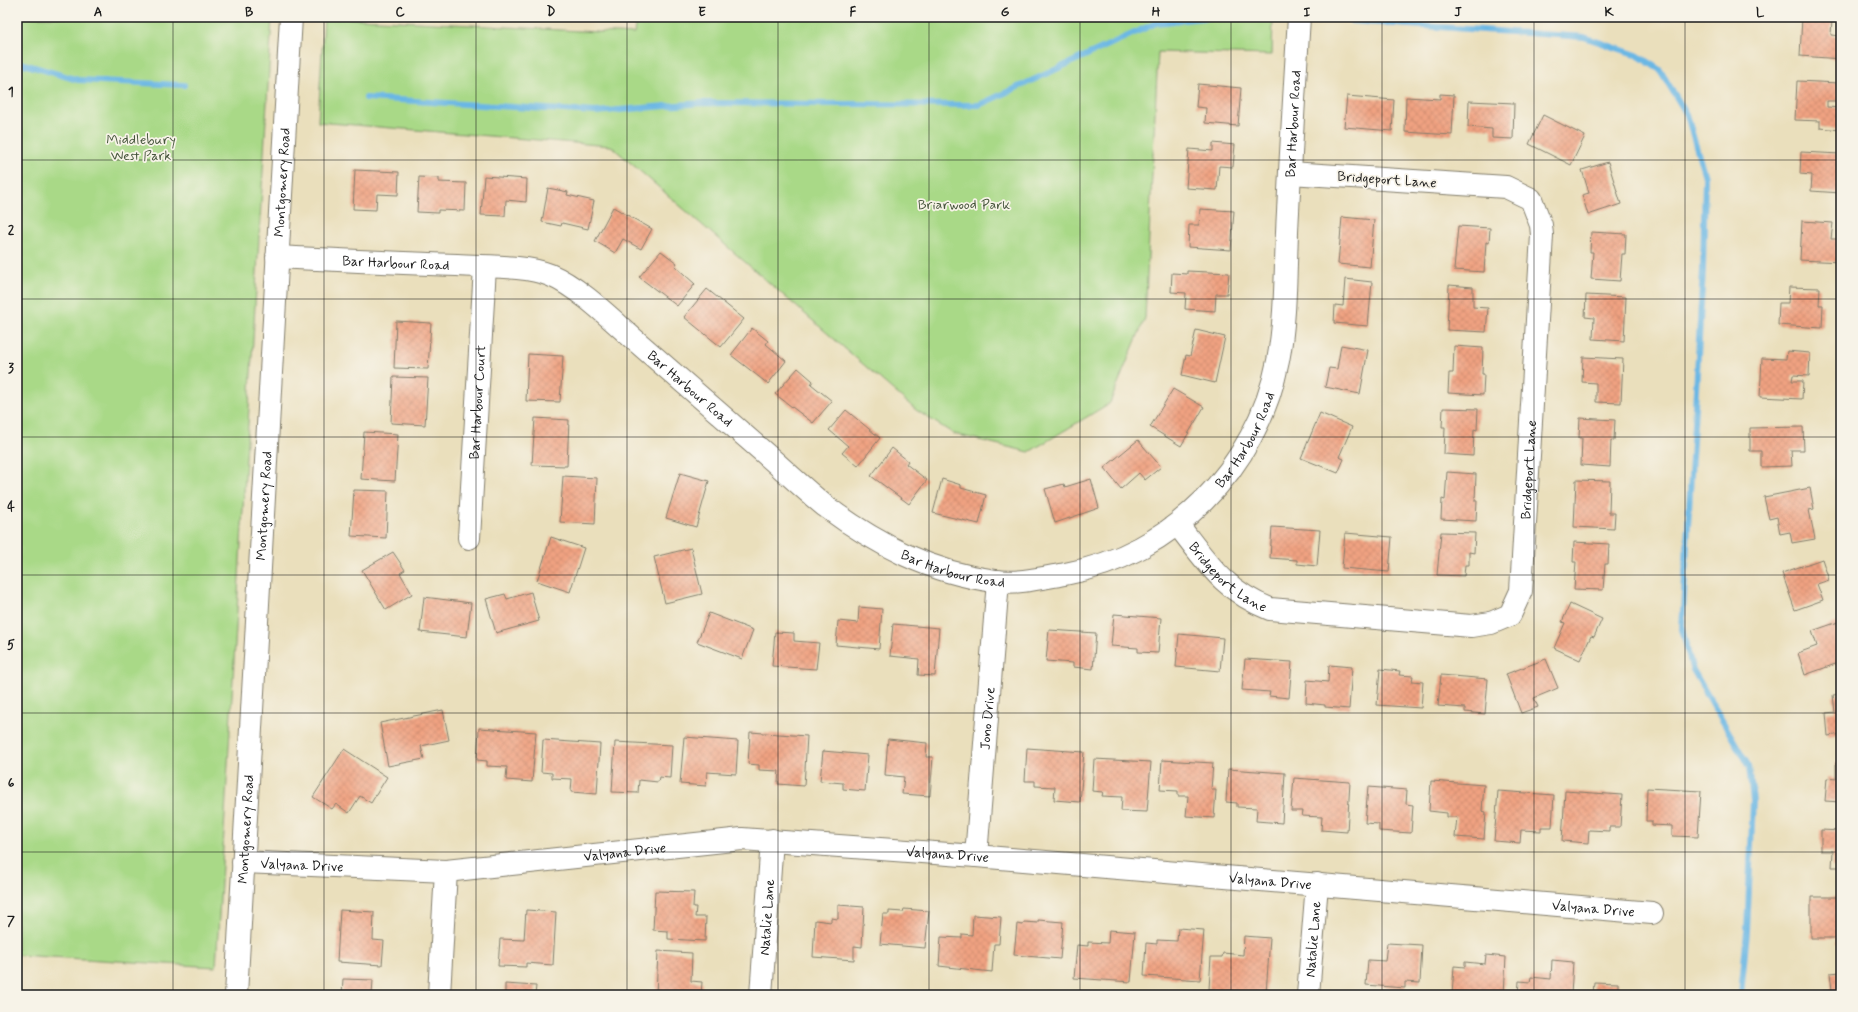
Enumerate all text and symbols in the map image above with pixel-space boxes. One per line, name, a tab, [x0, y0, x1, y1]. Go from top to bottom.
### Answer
text: A	[94, 4, 102, 21]
text: B	[245, 4, 254, 21]
text: C	[395, 4, 405, 21]
text: D	[547, 4, 556, 21]
text: E	[698, 4, 706, 21]
text: F	[850, 4, 857, 21]
text: G	[1001, 4, 1010, 21]
text: H	[1152, 4, 1161, 21]
text: I	[1304, 4, 1311, 21]
text: J	[1454, 4, 1462, 21]
text: K	[1604, 4, 1614, 21]
text: L	[1756, 4, 1765, 21]
street label: Bar Harbour Road	[1282, 70, 1306, 178]
text: 1	[8, 84, 14, 101]
street label: Montgomery Road	[271, 127, 295, 237]
park label: Middlebury West Park	[106, 131, 176, 165]
street label: Bridgeport Lane	[1337, 168, 1437, 192]
park label: Briarwood Park	[918, 196, 1010, 214]
text: 2	[8, 222, 15, 239]
street label: Bar Harbour Road	[342, 252, 450, 275]
street label: Bar Harbour Court	[466, 344, 490, 460]
street label: Bar Harbour Road	[643, 347, 736, 431]
text: 3	[8, 360, 14, 377]
street label: Bar Harbour Road	[1211, 390, 1279, 492]
street label: Bridgeport Lane	[1517, 420, 1541, 520]
street label: Montgomery Road	[252, 451, 277, 561]
text: 4	[7, 499, 15, 516]
street label: Bridgeport Lane	[1184, 539, 1269, 617]
street label: Bar Harbour Road	[898, 546, 1005, 592]
text: 5	[7, 637, 15, 654]
street label: Jono Drive	[977, 686, 999, 751]
street label: Montgomery Road	[234, 774, 258, 884]
text: 6	[8, 775, 15, 792]
street label: Valyana Drive	[583, 839, 667, 866]
street label: Valyana Drive	[905, 843, 990, 867]
street label: Valyana Drive	[260, 855, 344, 876]
street label: Valyana Drive	[1228, 869, 1313, 894]
street label: Natalie Lane	[756, 878, 779, 956]
street label: Valyana Drive	[1551, 897, 1635, 922]
street label: Natalie Lane	[1301, 900, 1326, 978]
text: 7	[7, 913, 15, 930]

